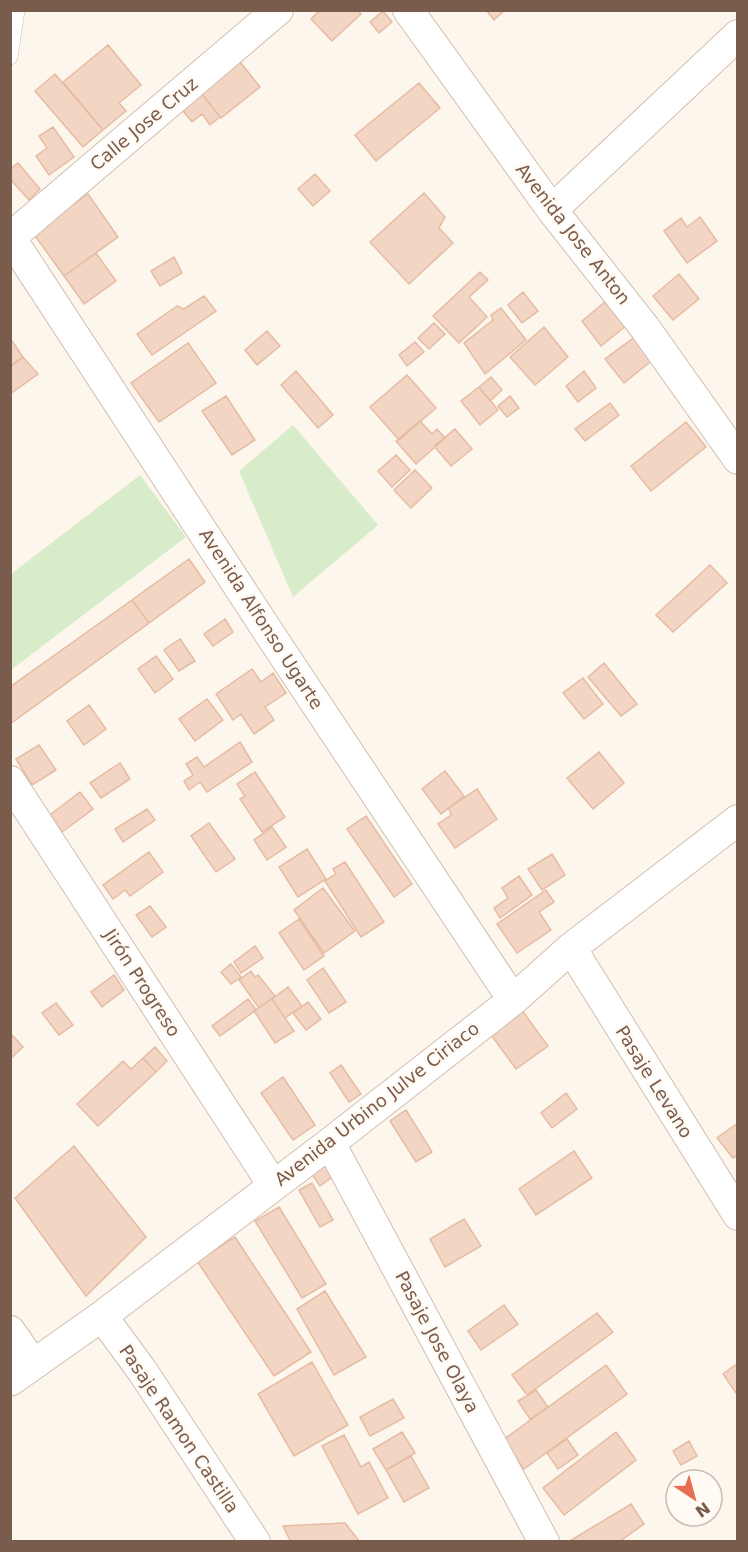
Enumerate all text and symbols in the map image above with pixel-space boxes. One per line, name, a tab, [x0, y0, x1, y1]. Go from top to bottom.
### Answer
street label: Calle Jose Cruz	[86, 73, 202, 175]
street label: Avenida Jose Anton	[512, 159, 635, 308]
street label: Avenida Alfonso Ugarte	[195, 525, 328, 713]
street label: Jirón Progreso	[99, 924, 185, 1040]
street label: Avenida Urbino Julve Ciriaco	[270, 1017, 483, 1190]
street label: Pasaje Levano	[612, 1022, 697, 1142]
street label: Pasaje Jose Olaya	[391, 1267, 484, 1416]
street label: Pasaje Ramon Castilla	[115, 1341, 244, 1517]
north arrow	[664, 1468, 724, 1528]
text: N	[692, 1498, 714, 1521]

